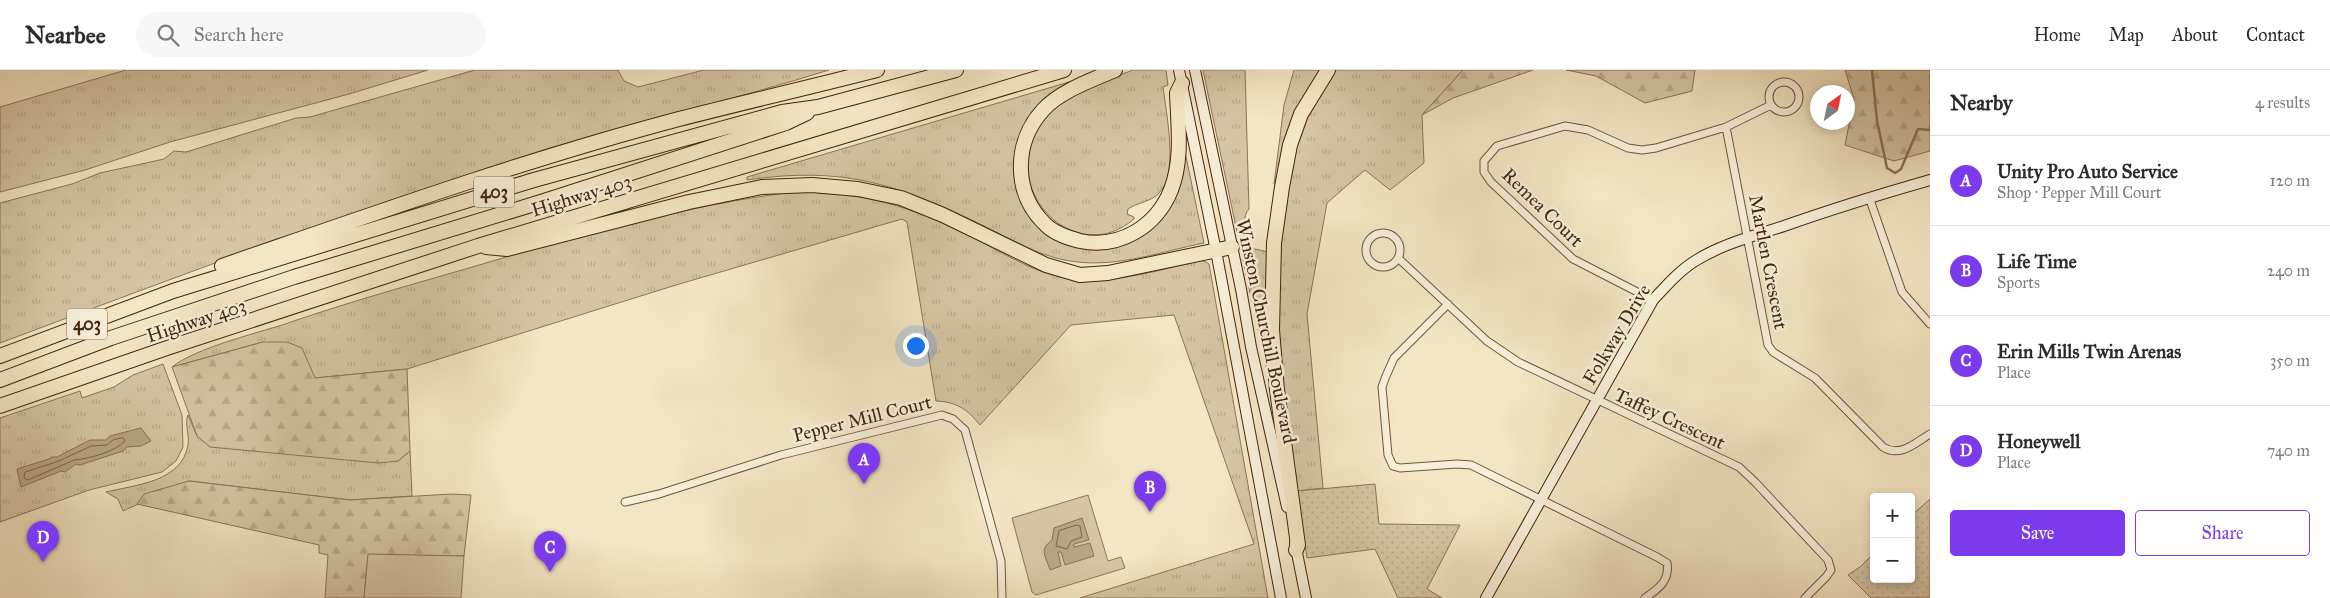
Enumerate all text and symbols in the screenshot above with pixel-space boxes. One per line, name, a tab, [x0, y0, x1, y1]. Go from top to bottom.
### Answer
search box	[136, 12, 486, 57]
text: Nearbee	[25, 20, 106, 50]
icon: search	[154, 21, 182, 49]
text: Search here	[194, 23, 284, 46]
text: Home	[2034, 24, 2081, 46]
text: Map	[2109, 24, 2144, 46]
text: About	[2172, 24, 2218, 46]
text: Contact	[2246, 24, 2305, 46]
north arrow	[1810, 85, 1855, 130]
text: Nearby	[1950, 90, 2013, 116]
text: 4 results	[2255, 93, 2310, 112]
text: Unity Pro Auto Service	[1997, 160, 2178, 183]
street label: Remea Court	[1497, 163, 1588, 252]
street label: Highway 403	[528, 169, 634, 223]
text: A	[1961, 171, 1971, 190]
text: 120 m	[2270, 171, 2310, 190]
road number: 403	[474, 176, 514, 208]
text: Shop · Pepper Mill Court	[1997, 183, 2161, 202]
street label: Martlen Crescent	[1744, 193, 1793, 332]
street label: Winston Churchill Boulevard	[1231, 217, 1302, 446]
text: Life Time	[1997, 250, 2077, 273]
text: B	[1961, 261, 1971, 280]
text: 240 m	[2267, 261, 2310, 280]
text: Sports	[1997, 273, 2040, 292]
street label: Folkway Drive	[1578, 280, 1655, 388]
street label: Highway 403	[143, 294, 249, 348]
road number: 403	[67, 308, 107, 340]
your location	[903, 333, 929, 359]
text: Erin Mills Twin Arenas	[1997, 340, 2181, 363]
text: C	[1961, 351, 1971, 370]
text: 350 m	[2270, 351, 2310, 370]
text: Place	[1997, 363, 2031, 382]
street label: Taffey Crescent	[1611, 383, 1729, 454]
street label: Pepper Mill Court	[790, 390, 934, 447]
text: Honeywell	[1997, 430, 2080, 453]
text: D	[1960, 441, 1972, 460]
text: 740 m	[2267, 441, 2310, 460]
pin: A	[848, 443, 880, 484]
text: Place	[1997, 453, 2031, 472]
pin: B	[1134, 471, 1166, 512]
map controls	[1870, 493, 1915, 583]
button: +	[1870, 493, 1915, 538]
button: Save	[1950, 510, 2125, 556]
button: Share	[2135, 510, 2310, 556]
pin: D	[27, 521, 59, 562]
pin: C	[534, 531, 566, 572]
button: −	[1870, 538, 1915, 583]

